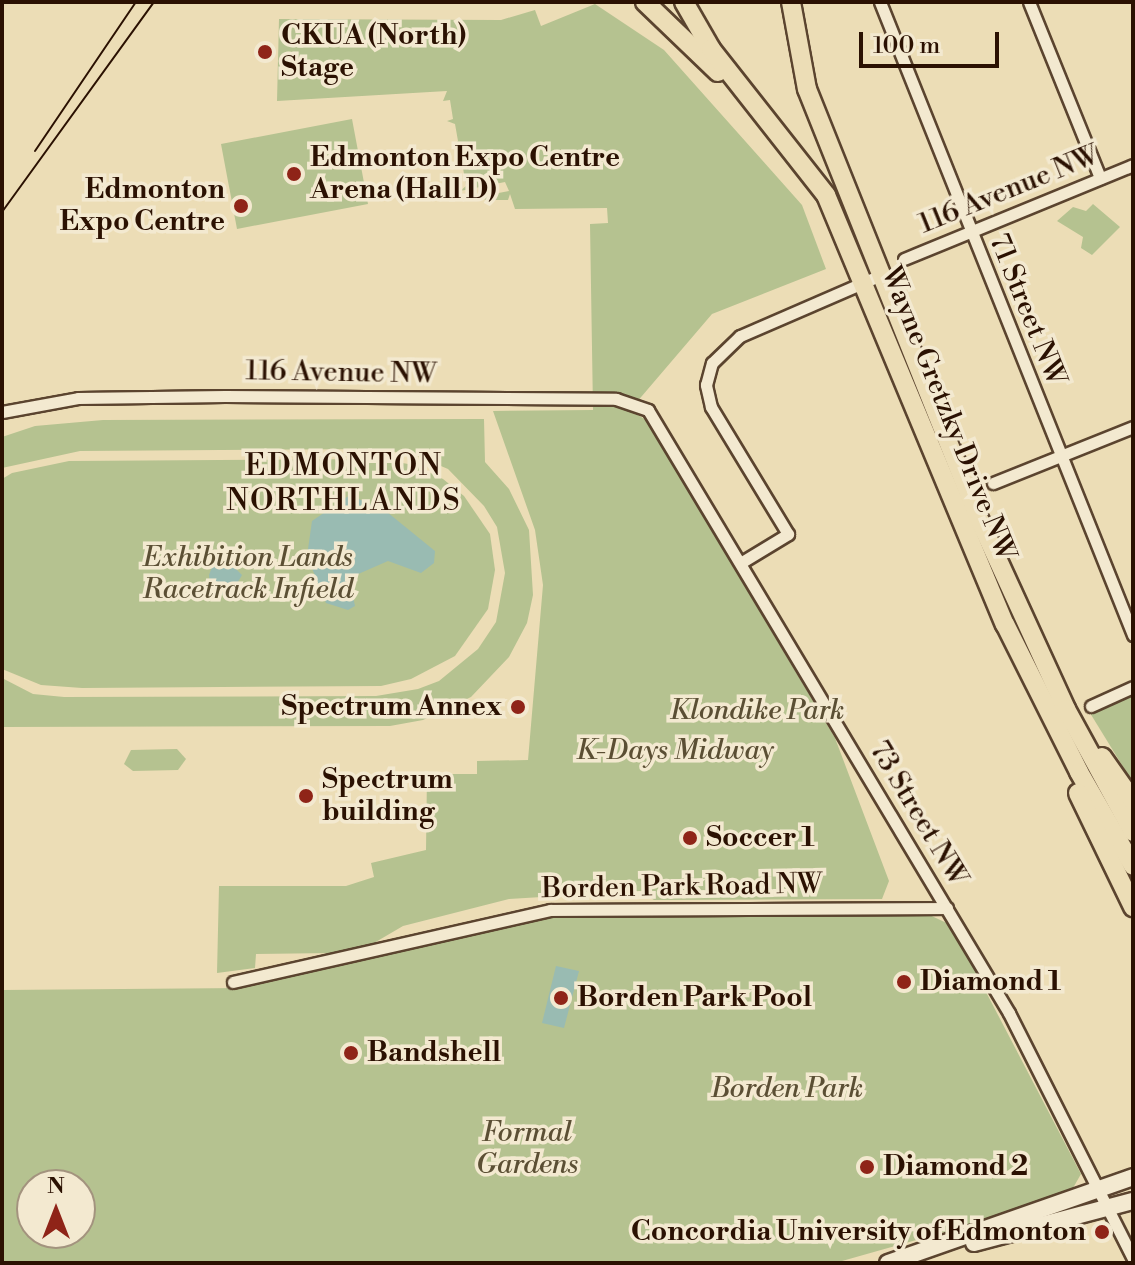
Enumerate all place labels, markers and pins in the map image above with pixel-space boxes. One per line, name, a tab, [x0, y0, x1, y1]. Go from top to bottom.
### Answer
place label: CKUA (North) Stage	[281, 19, 466, 85]
marker: CKUA (North) Stage	[256, 43, 274, 61]
place label: Edmonton Expo Centre Arena (Hall D)	[310, 141, 620, 207]
marker: Edmonton Expo Centre Arena (Hall D)	[285, 165, 303, 183]
place label: Edmonton Expo Centre	[60, 173, 225, 239]
marker: Edmonton Expo Centre	[232, 197, 250, 215]
place label: Spectrum Annex	[281, 690, 502, 724]
marker: Spectrum Annex	[509, 698, 527, 716]
place label: Spectrum building	[322, 763, 453, 829]
marker: Spectrum building	[297, 787, 315, 805]
place label: Soccer 1	[706, 821, 815, 855]
marker: Soccer 1	[681, 829, 699, 847]
place label: Diamond 1	[920, 965, 1061, 999]
marker: Diamond 1	[895, 973, 913, 991]
place label: Borden Park Pool	[577, 981, 812, 1015]
marker: Borden Park Pool	[552, 989, 570, 1007]
place label: Bandshell	[367, 1036, 501, 1070]
marker: Bandshell	[342, 1044, 360, 1062]
place label: Diamond 2	[883, 1150, 1028, 1184]
marker: Diamond 2	[858, 1158, 876, 1176]
place label: Concordia University of Edmonton	[631, 1215, 1086, 1249]
marker: Concordia University of Edmonton	[1093, 1223, 1111, 1241]

